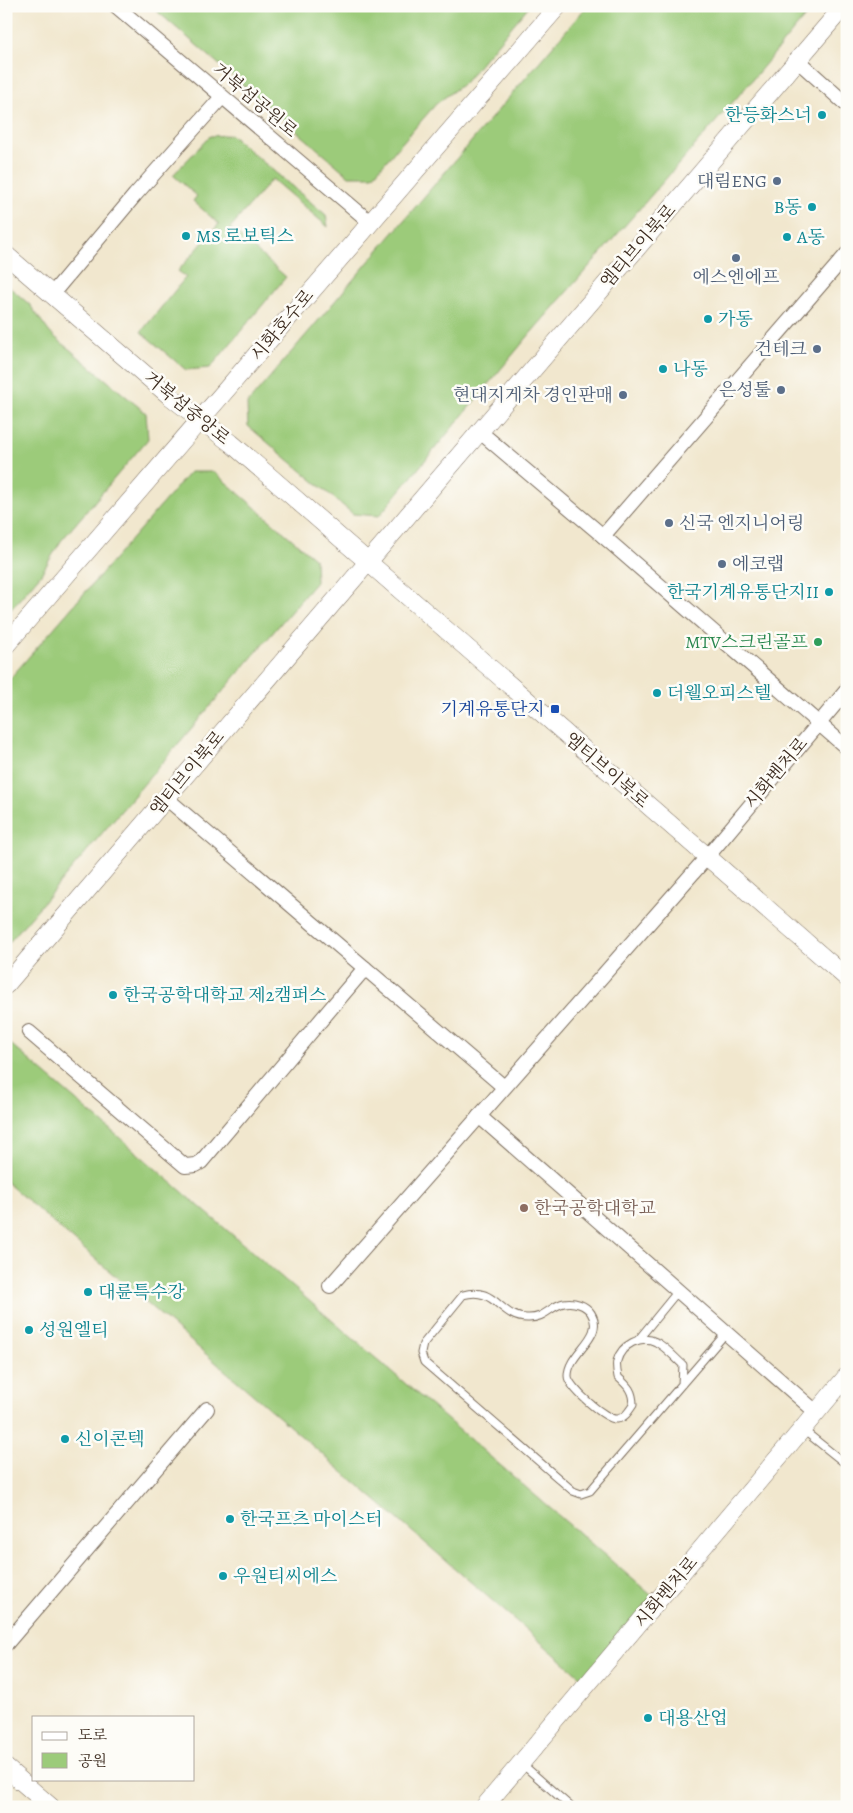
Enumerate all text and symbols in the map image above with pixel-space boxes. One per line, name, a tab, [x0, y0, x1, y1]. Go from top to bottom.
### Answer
street label: 거북섬공원로	[207, 57, 303, 143]
place label: 한등화스너	[725, 103, 812, 127]
marker: 한등화스너	[816, 109, 828, 121]
place label: 대림ENG	[697, 169, 767, 193]
marker: 대림ENG	[771, 175, 783, 187]
place label: B동	[774, 195, 802, 219]
street label: 엠티브이북로	[595, 199, 681, 293]
marker: B동	[806, 201, 818, 213]
place label: MS 로보틱스	[196, 224, 295, 248]
place label: A동	[796, 225, 825, 249]
marker: MS 로보틱스	[180, 230, 192, 242]
marker: A동	[781, 231, 793, 243]
marker: 에스엔에프	[730, 252, 742, 264]
place label: 에스엔에프	[693, 265, 780, 289]
street label: 시화호수로	[245, 284, 319, 366]
place label: 가동	[718, 307, 753, 331]
marker: 가동	[702, 313, 714, 325]
place label: 건테크	[755, 337, 808, 361]
marker: 건테크	[811, 343, 823, 355]
place label: 나동	[673, 357, 708, 381]
marker: 나동	[657, 363, 669, 375]
street label: 거북섬중앙로	[139, 366, 235, 450]
place label: 은성툴	[719, 378, 772, 402]
place label: 현대지게차 경인판매	[453, 383, 613, 407]
marker: 은성툴	[775, 384, 787, 396]
marker: 현대지게차 경인판매	[617, 389, 629, 401]
place label: 신국 엔지니어링	[679, 511, 804, 535]
marker: 신국 엔지니어링	[663, 517, 675, 529]
place label: 에코랩	[732, 552, 784, 576]
marker: 에코랩	[716, 558, 728, 570]
place label: 한국기계유통단지II	[667, 580, 819, 604]
marker: 한국기계유통단지II	[823, 586, 835, 598]
place label: MTV스크린골프	[685, 630, 809, 654]
marker: MTV스크린골프	[812, 636, 824, 648]
place label: 더웰오피스텔	[667, 681, 771, 705]
marker: 더웰오피스텔	[651, 687, 663, 699]
place label: 기계유통단지	[441, 697, 545, 721]
marker: 기계유통단지	[549, 703, 561, 715]
street label: 엠티브이북로	[144, 725, 230, 821]
street label: 엠티브이북로	[560, 727, 654, 813]
street label: 시화벤처로	[739, 732, 813, 814]
place label: 한국공학대학교 제2캠퍼스	[123, 983, 327, 1007]
marker: 한국공학대학교 제2캠퍼스	[107, 989, 119, 1001]
place label: 한국공학대학교	[534, 1196, 656, 1220]
marker: 한국공학대학교	[518, 1202, 530, 1214]
place label: 대륜특수강	[98, 1280, 186, 1304]
marker: 대륜특수강	[82, 1286, 94, 1298]
place label: 성원엘티	[39, 1318, 109, 1342]
marker: 성원엘티	[23, 1324, 35, 1336]
place label: 신이콘텍	[75, 1427, 145, 1451]
marker: 신이콘텍	[59, 1433, 71, 1445]
place label: 한국프츠 마이스터	[240, 1507, 383, 1531]
marker: 한국프츠 마이스터	[224, 1513, 236, 1525]
street label: 시화벤처로	[629, 1551, 703, 1633]
place label: 우원티씨에스	[233, 1564, 338, 1588]
marker: 우원티씨에스	[217, 1570, 229, 1582]
place label: 대용산업	[658, 1706, 728, 1730]
marker: 대용산업	[642, 1712, 654, 1724]
legend	[32, 1716, 195, 1780]
text: 도로	[78, 1725, 107, 1745]
text: 공원	[78, 1751, 107, 1771]

